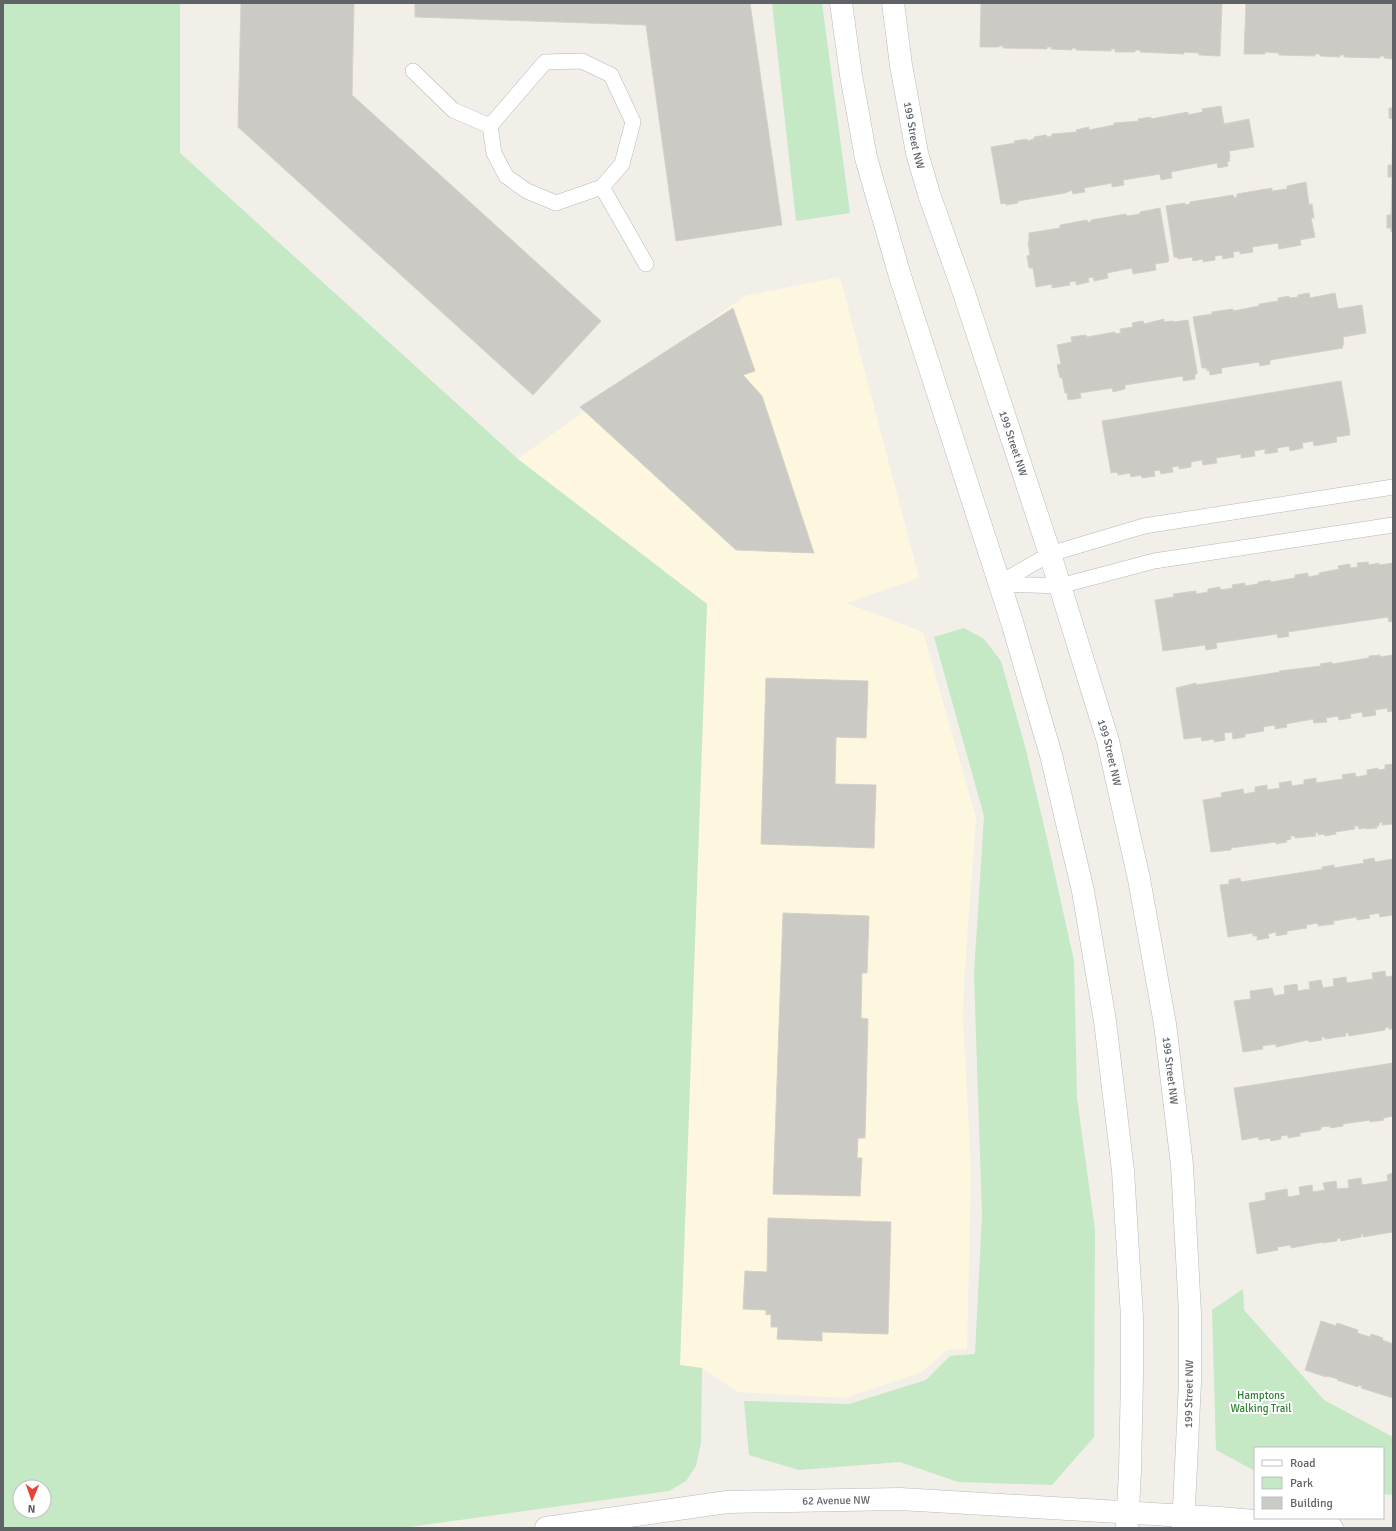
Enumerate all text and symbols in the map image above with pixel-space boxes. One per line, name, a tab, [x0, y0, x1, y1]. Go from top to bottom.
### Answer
street label: 199 Street NW	[901, 101, 928, 171]
street label: 199 Street NW	[997, 409, 1031, 478]
street label: 199 Street NW	[1095, 718, 1125, 788]
street label: 199 Street NW	[1160, 1036, 1181, 1106]
street label: 199 Street NW	[1182, 1359, 1196, 1428]
park label: Hamptons Walking Trail	[1230, 1389, 1292, 1415]
legend	[1254, 1447, 1384, 1519]
text: Road	[1290, 1456, 1316, 1471]
text: Park	[1290, 1476, 1313, 1491]
north arrow	[12, 1479, 52, 1519]
street label: 62 Avenue NW	[802, 1493, 871, 1507]
text: Building	[1290, 1496, 1333, 1511]
text: N	[28, 1502, 36, 1515]

